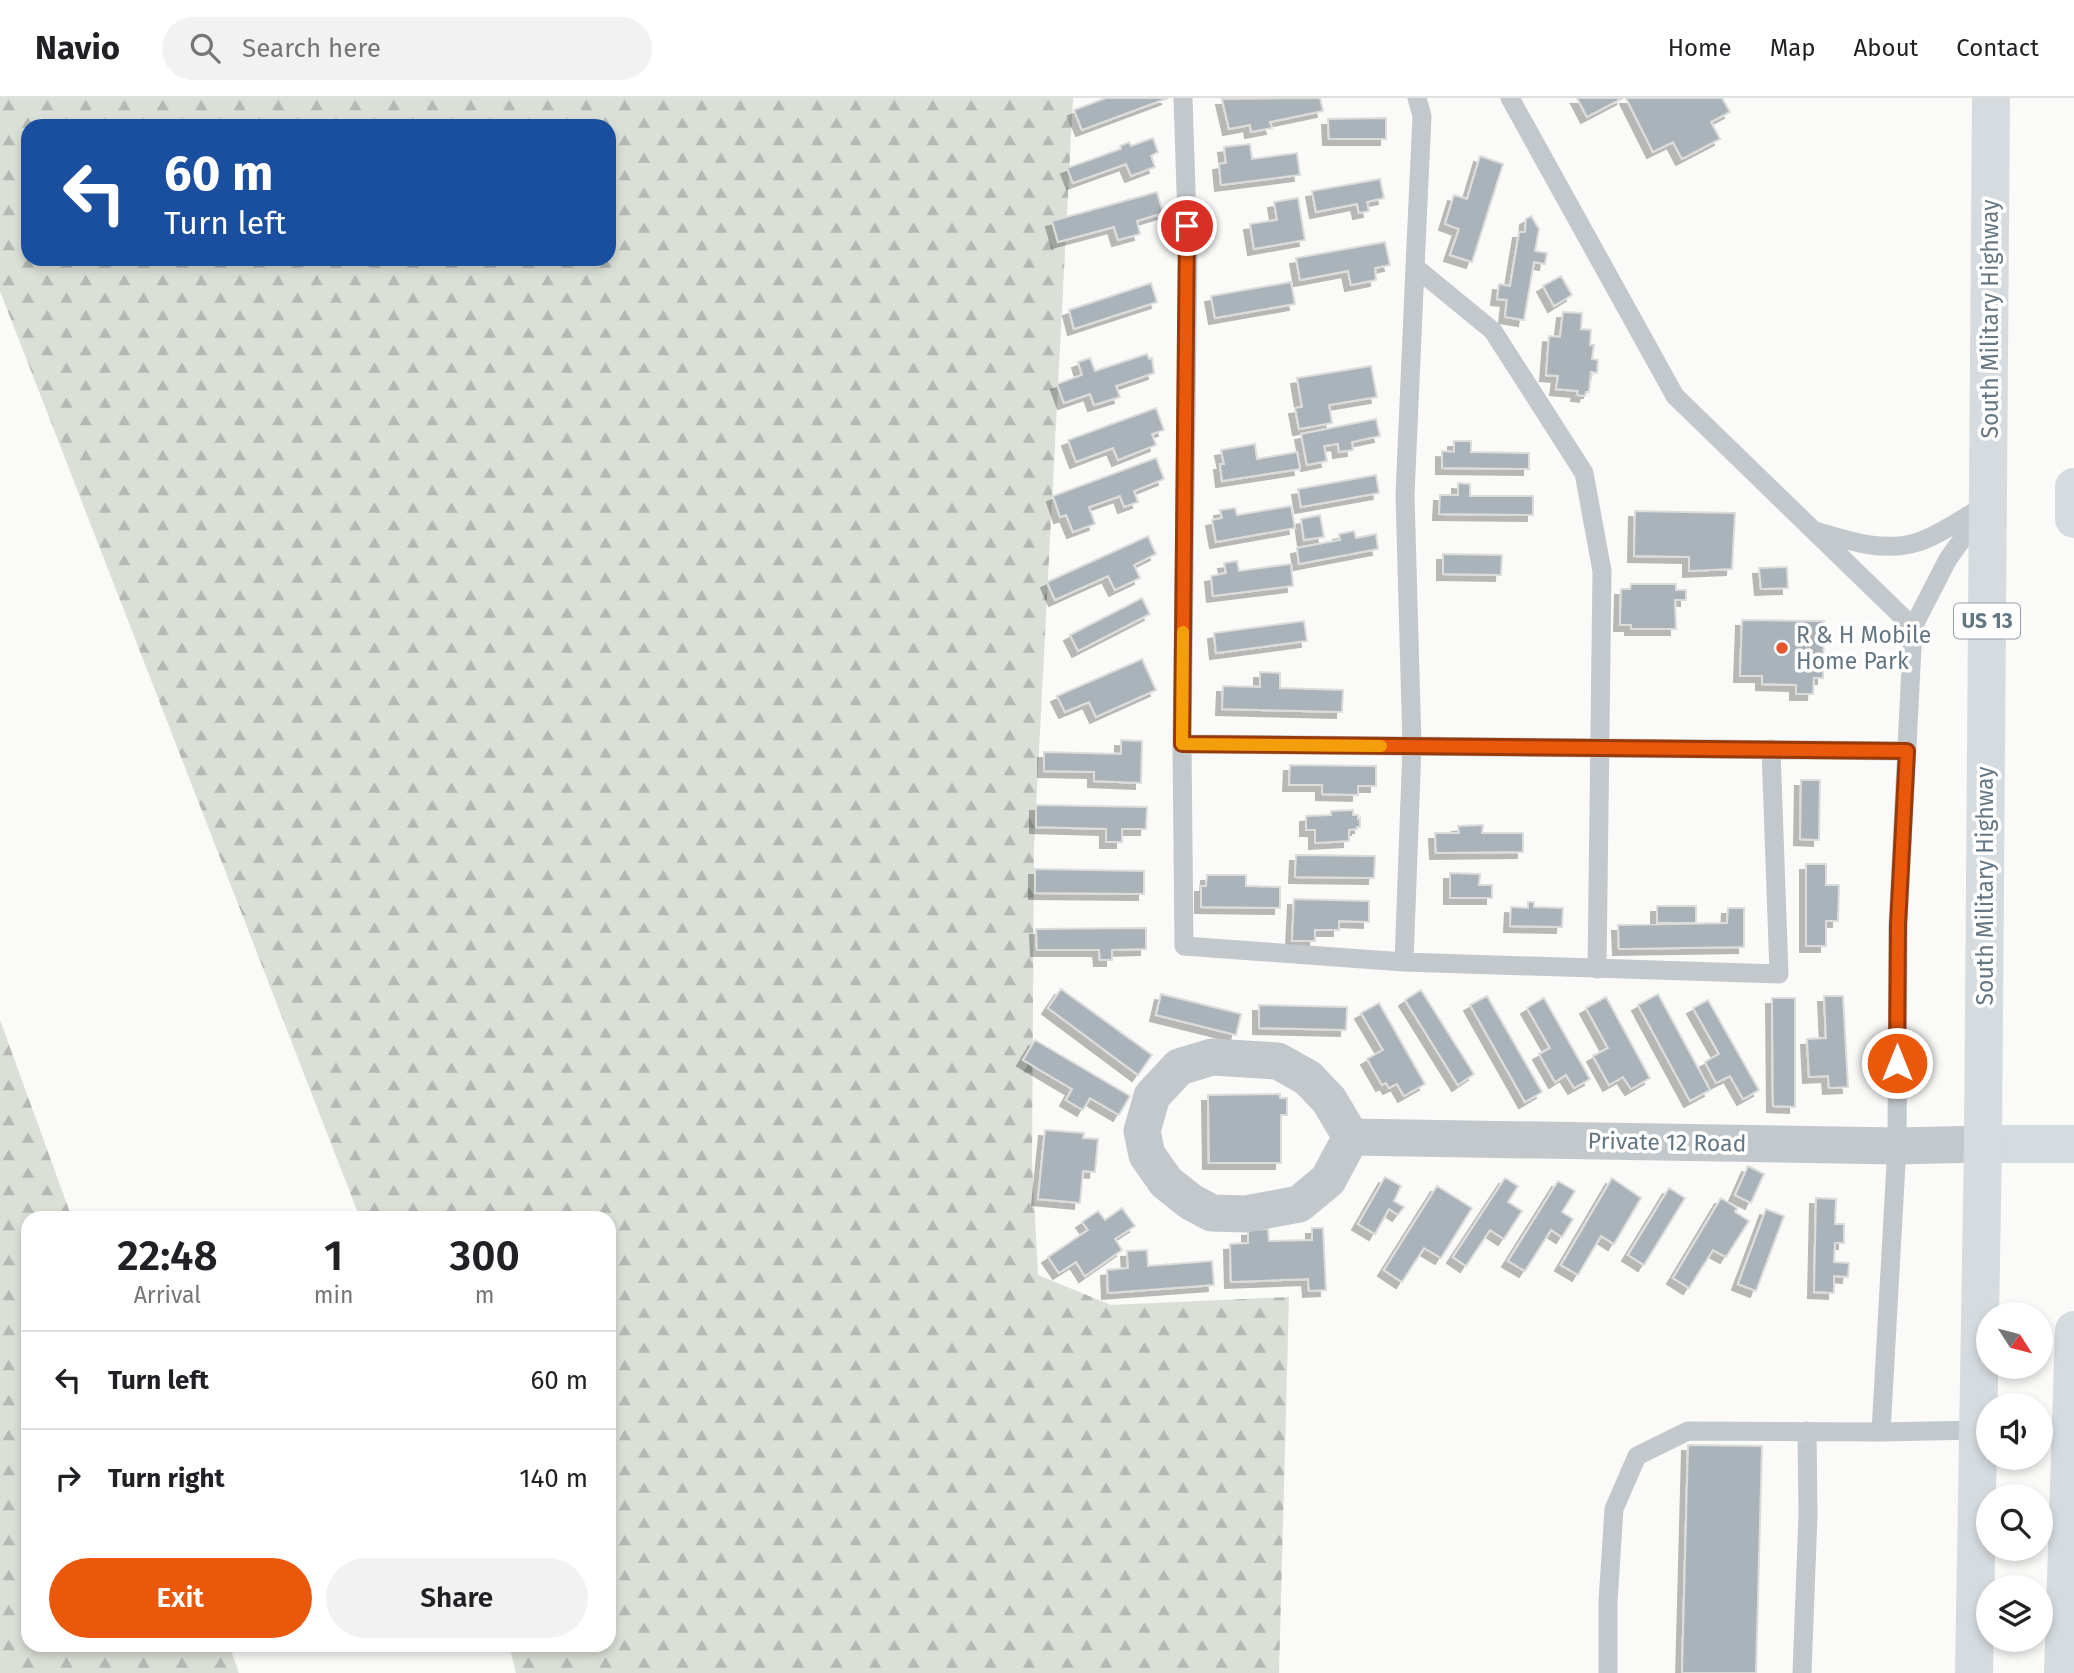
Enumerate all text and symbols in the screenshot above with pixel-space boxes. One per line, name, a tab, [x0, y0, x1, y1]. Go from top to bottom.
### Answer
search box	[162, 17, 652, 80]
text: Navio	[35, 28, 120, 68]
icon: search	[186, 29, 224, 67]
text: Search here	[242, 33, 381, 64]
text: Home	[1668, 34, 1732, 62]
text: Map	[1770, 34, 1816, 62]
text: About	[1854, 34, 1918, 62]
text: Contact	[1956, 34, 2039, 62]
text: 60 m	[164, 144, 273, 203]
icon: left	[49, 147, 140, 238]
pin	[1157, 196, 1217, 256]
street label: South Military Highway	[1976, 199, 2004, 439]
text: Turn left	[164, 204, 286, 242]
icon: arrive	[1168, 207, 1206, 245]
road number: US 13	[1954, 603, 2020, 638]
place label: R & H Mobile Home Park	[1796, 621, 1931, 675]
marker: R & H Mobile Home Park	[1774, 640, 1790, 656]
street label: South Military Highway	[1971, 766, 1999, 1006]
position arrow	[1860, 1026, 1934, 1100]
street label: Private 12 Road	[1587, 1127, 1747, 1157]
text: 22:48	[117, 1231, 218, 1281]
text: 1	[324, 1231, 343, 1281]
text: 300	[450, 1231, 520, 1281]
text: Arrival	[134, 1281, 201, 1309]
text: min	[314, 1281, 353, 1309]
text: m	[475, 1281, 495, 1309]
north arrow	[1976, 1302, 2053, 1379]
map controls	[1976, 1302, 2053, 1652]
icon: left	[49, 1361, 87, 1399]
text: Turn left	[108, 1365, 209, 1396]
text: 60 m	[530, 1365, 588, 1396]
button: sound	[1976, 1393, 2053, 1470]
icon: right	[49, 1459, 87, 1497]
text: Turn right	[108, 1463, 225, 1494]
text: 140 m	[519, 1463, 588, 1494]
button: search	[1976, 1484, 2053, 1561]
button: Exit	[49, 1558, 312, 1638]
button: Share	[326, 1558, 588, 1638]
button: layers	[1976, 1575, 2053, 1652]

